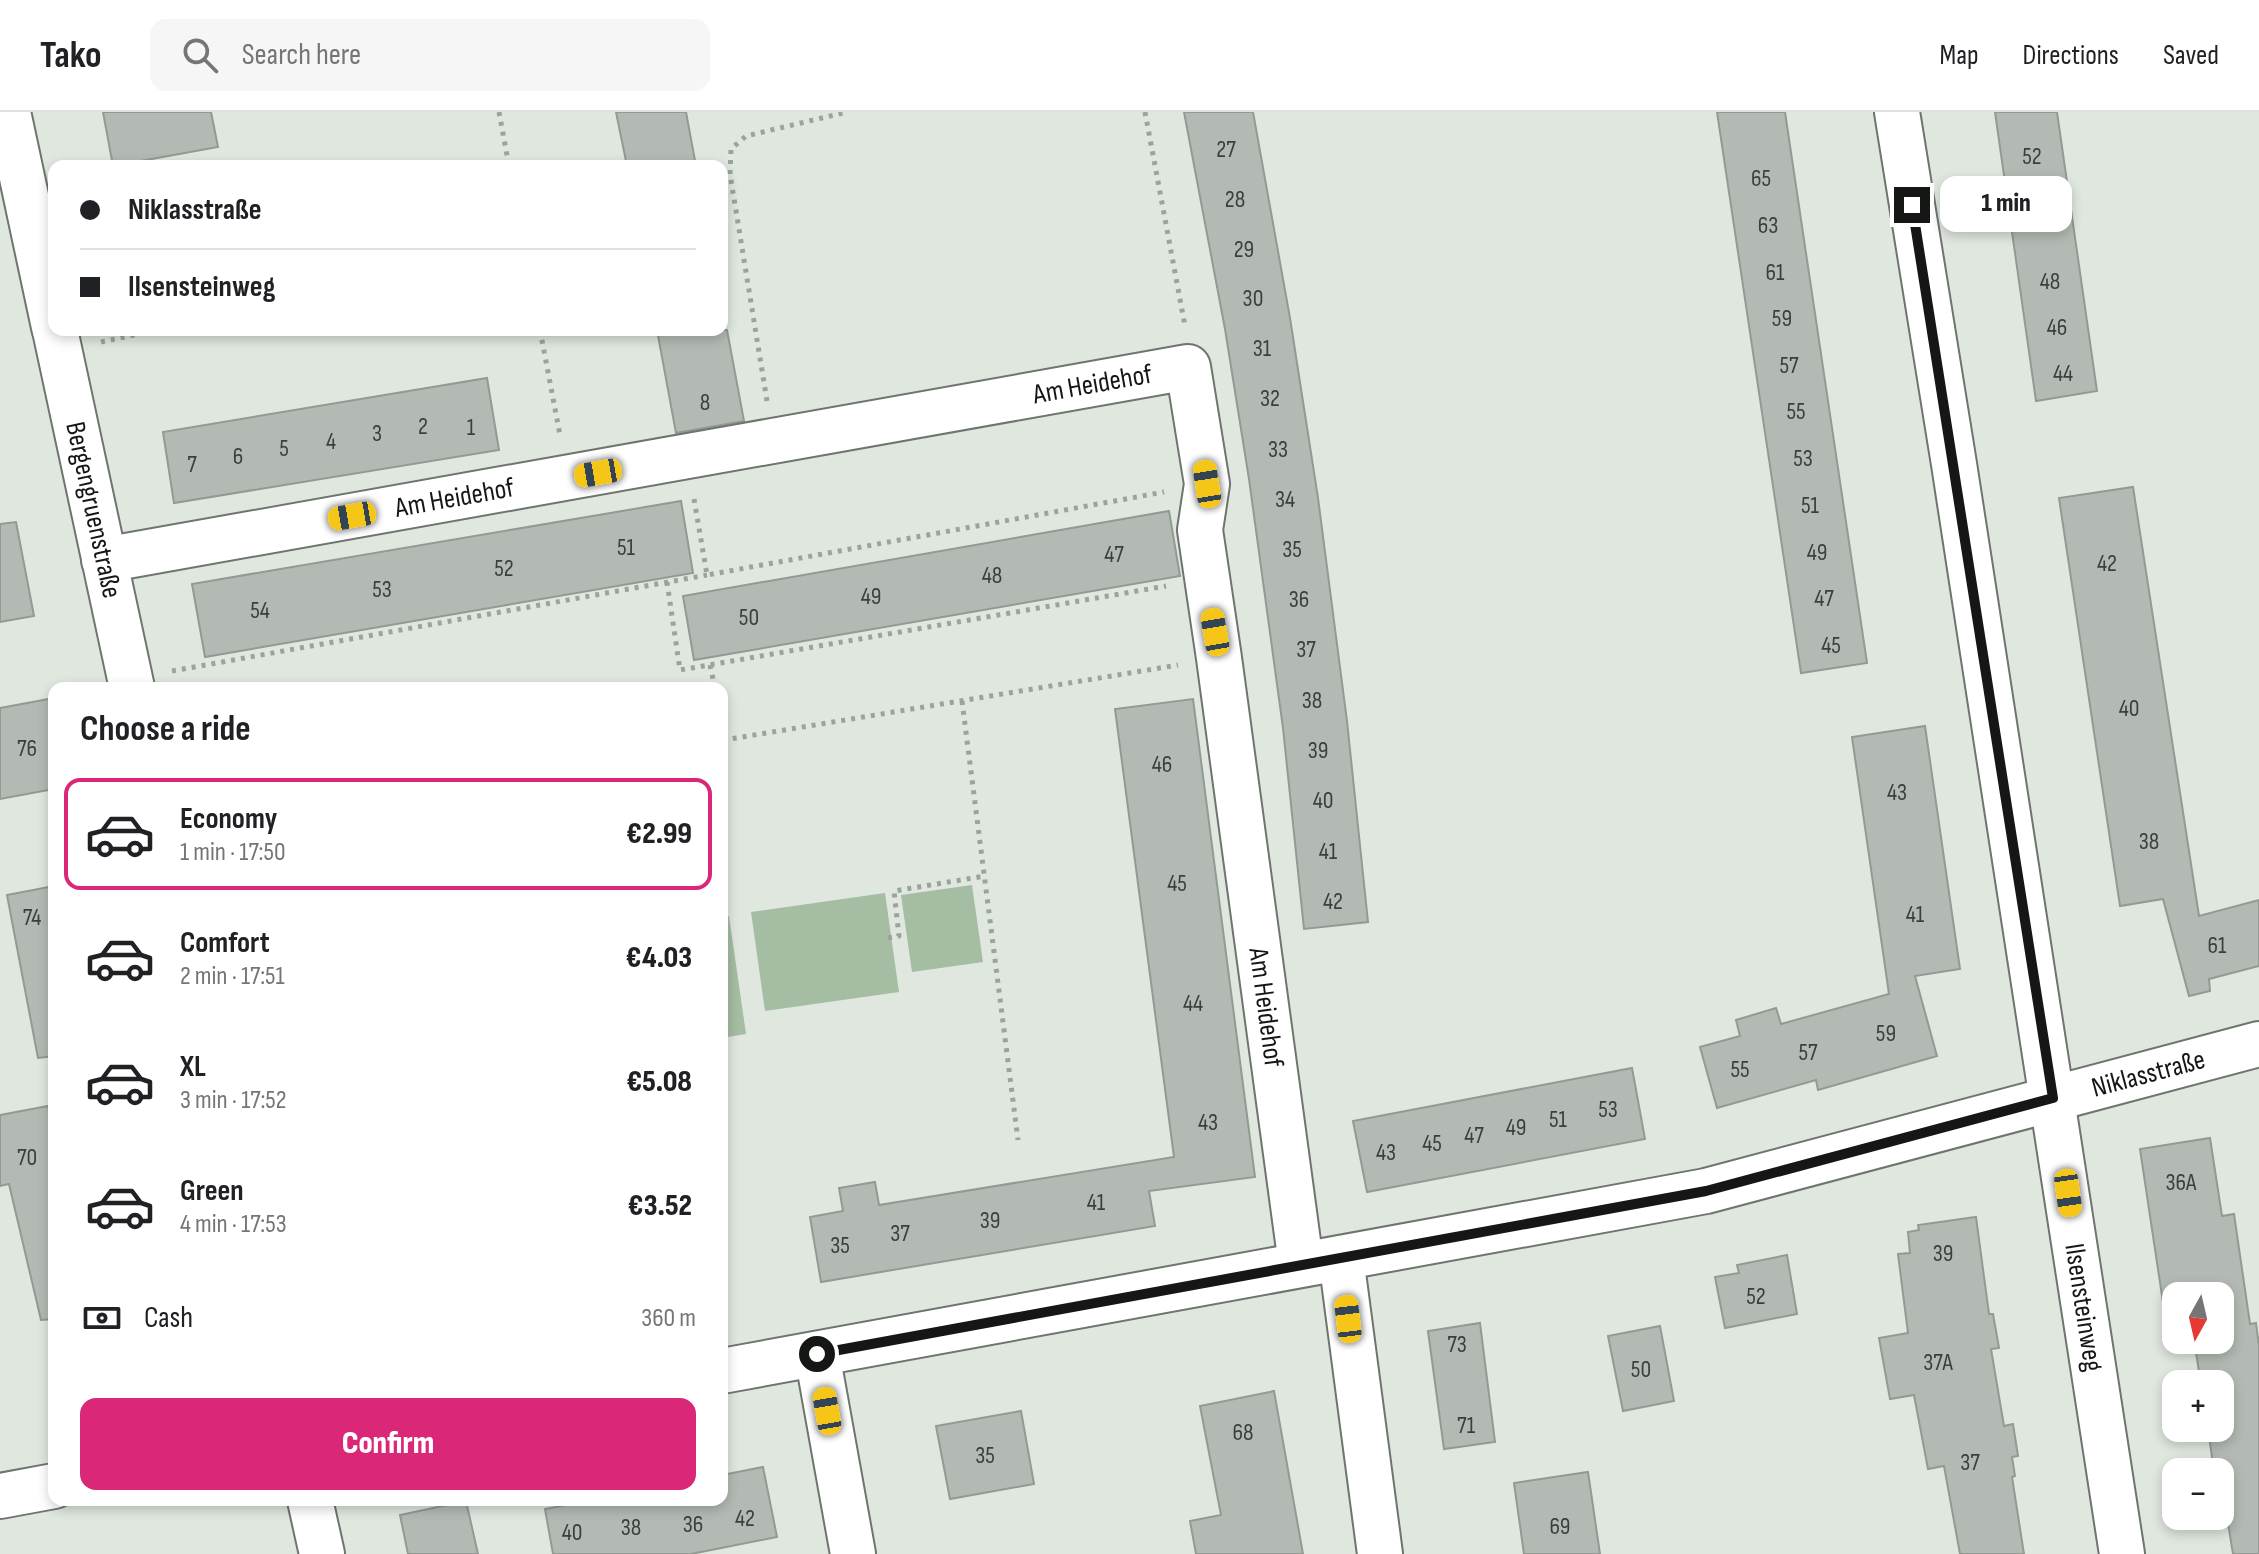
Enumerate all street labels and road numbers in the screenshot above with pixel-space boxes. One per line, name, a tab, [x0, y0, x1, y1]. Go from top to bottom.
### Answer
street label: Am Heidehof	[1029, 357, 1155, 411]
street label: Bergengruenstraße	[59, 419, 129, 601]
street label: Am Heidehof	[391, 471, 517, 525]
street label: Am Heidehof	[1242, 945, 1291, 1070]
street label: Niklasstraße	[2088, 1043, 2209, 1104]
street label: Ilsensteinweg	[2058, 1241, 2110, 1374]

